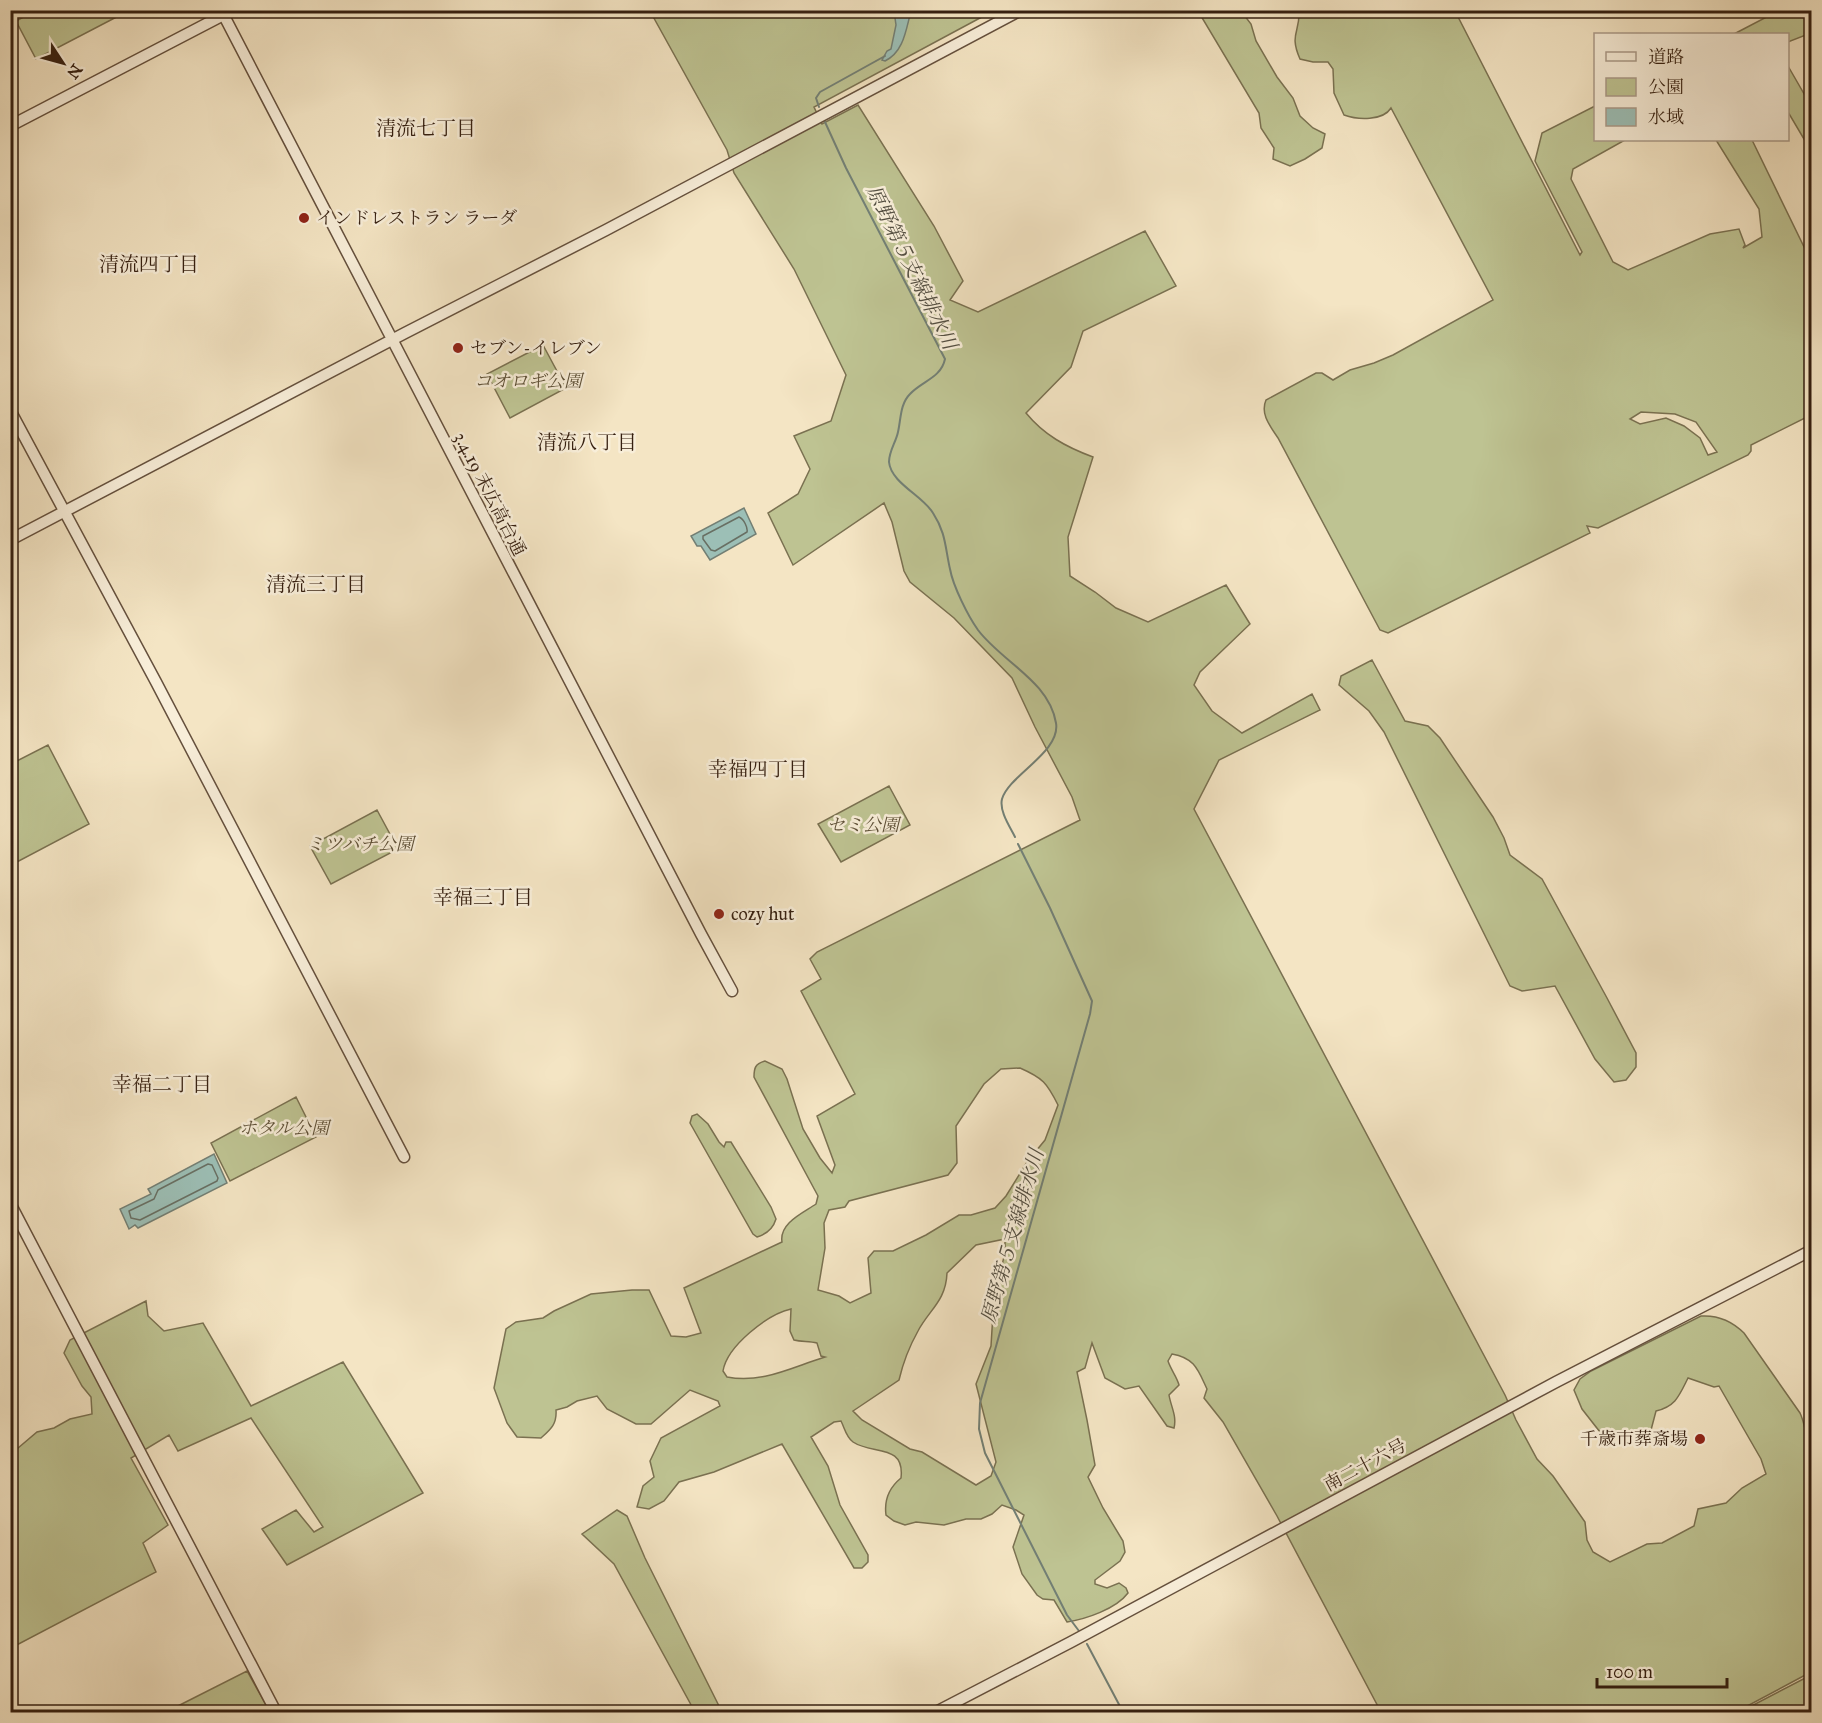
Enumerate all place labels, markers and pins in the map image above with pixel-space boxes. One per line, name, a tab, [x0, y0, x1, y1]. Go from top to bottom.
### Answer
place label: インドレストラン ラーダ	[316, 207, 517, 229]
marker: インドレストラン ラーダ	[297, 211, 311, 225]
place label: セブン-イレブン	[470, 337, 602, 359]
marker: セブン-イレブン	[451, 341, 465, 355]
place label: cozy hut	[731, 903, 795, 925]
marker: cozy hut	[712, 907, 726, 921]
place label: 千歳市葬斎場	[1580, 1428, 1688, 1450]
marker: 千歳市葬斎場	[1693, 1432, 1707, 1446]

